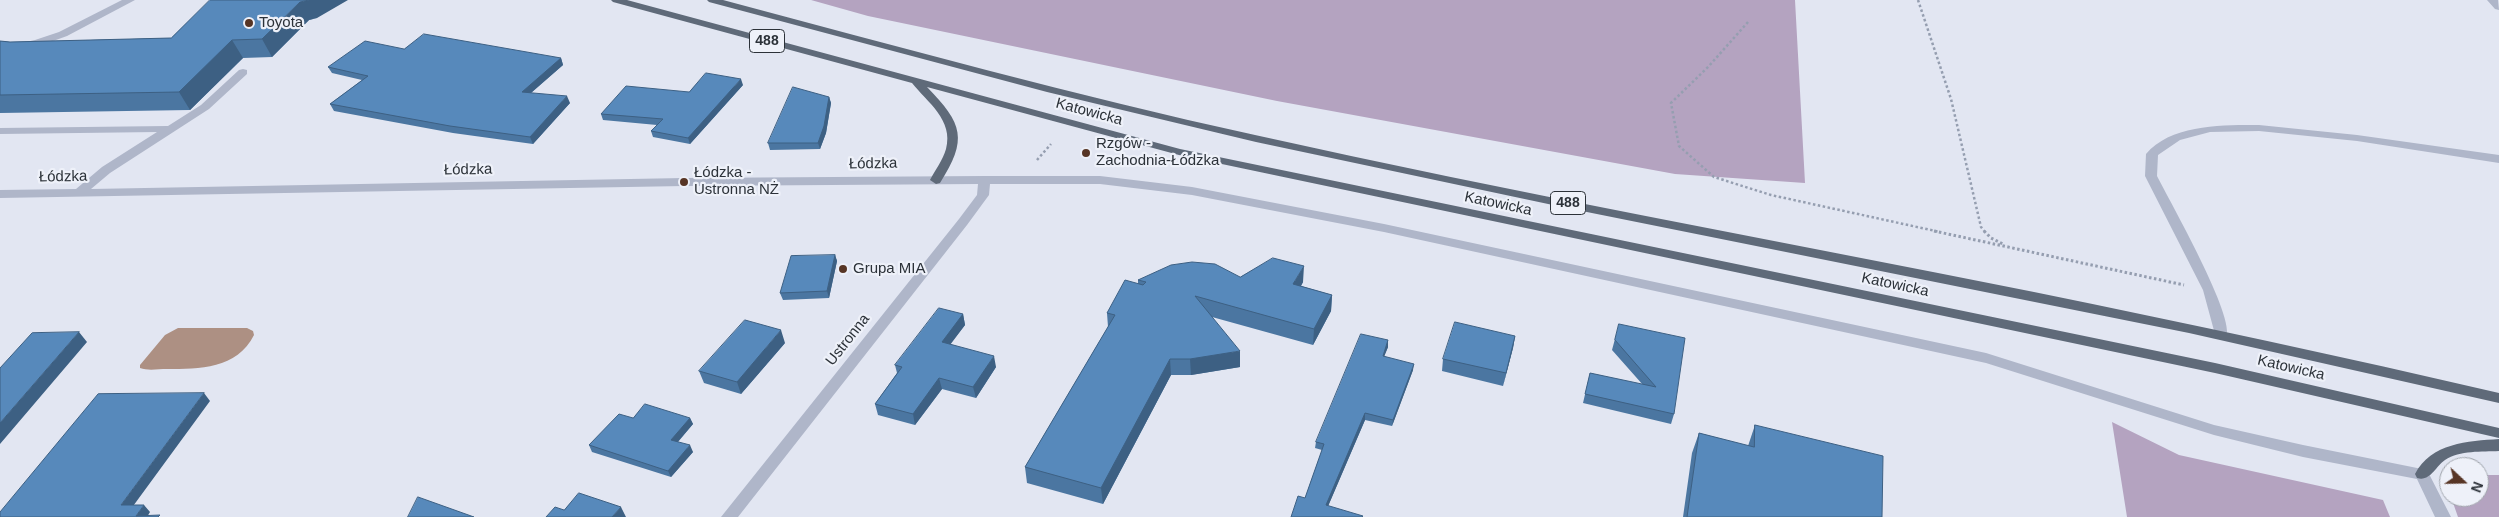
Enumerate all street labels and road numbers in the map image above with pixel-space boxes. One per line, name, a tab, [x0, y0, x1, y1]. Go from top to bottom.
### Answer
road number: 488	[750, 29, 784, 52]
street label: Katowicka	[1054, 94, 1124, 130]
street label: Łódzka	[849, 155, 897, 173]
street label: Łódzka	[444, 161, 492, 179]
street label: Łódzka	[39, 168, 87, 186]
street label: Katowicka	[1463, 188, 1533, 220]
road number: 488	[1550, 192, 1586, 214]
street label: Katowicka	[1860, 269, 1930, 301]
street label: Ustronna	[822, 310, 874, 370]
street label: Katowicka	[2256, 352, 2326, 384]

